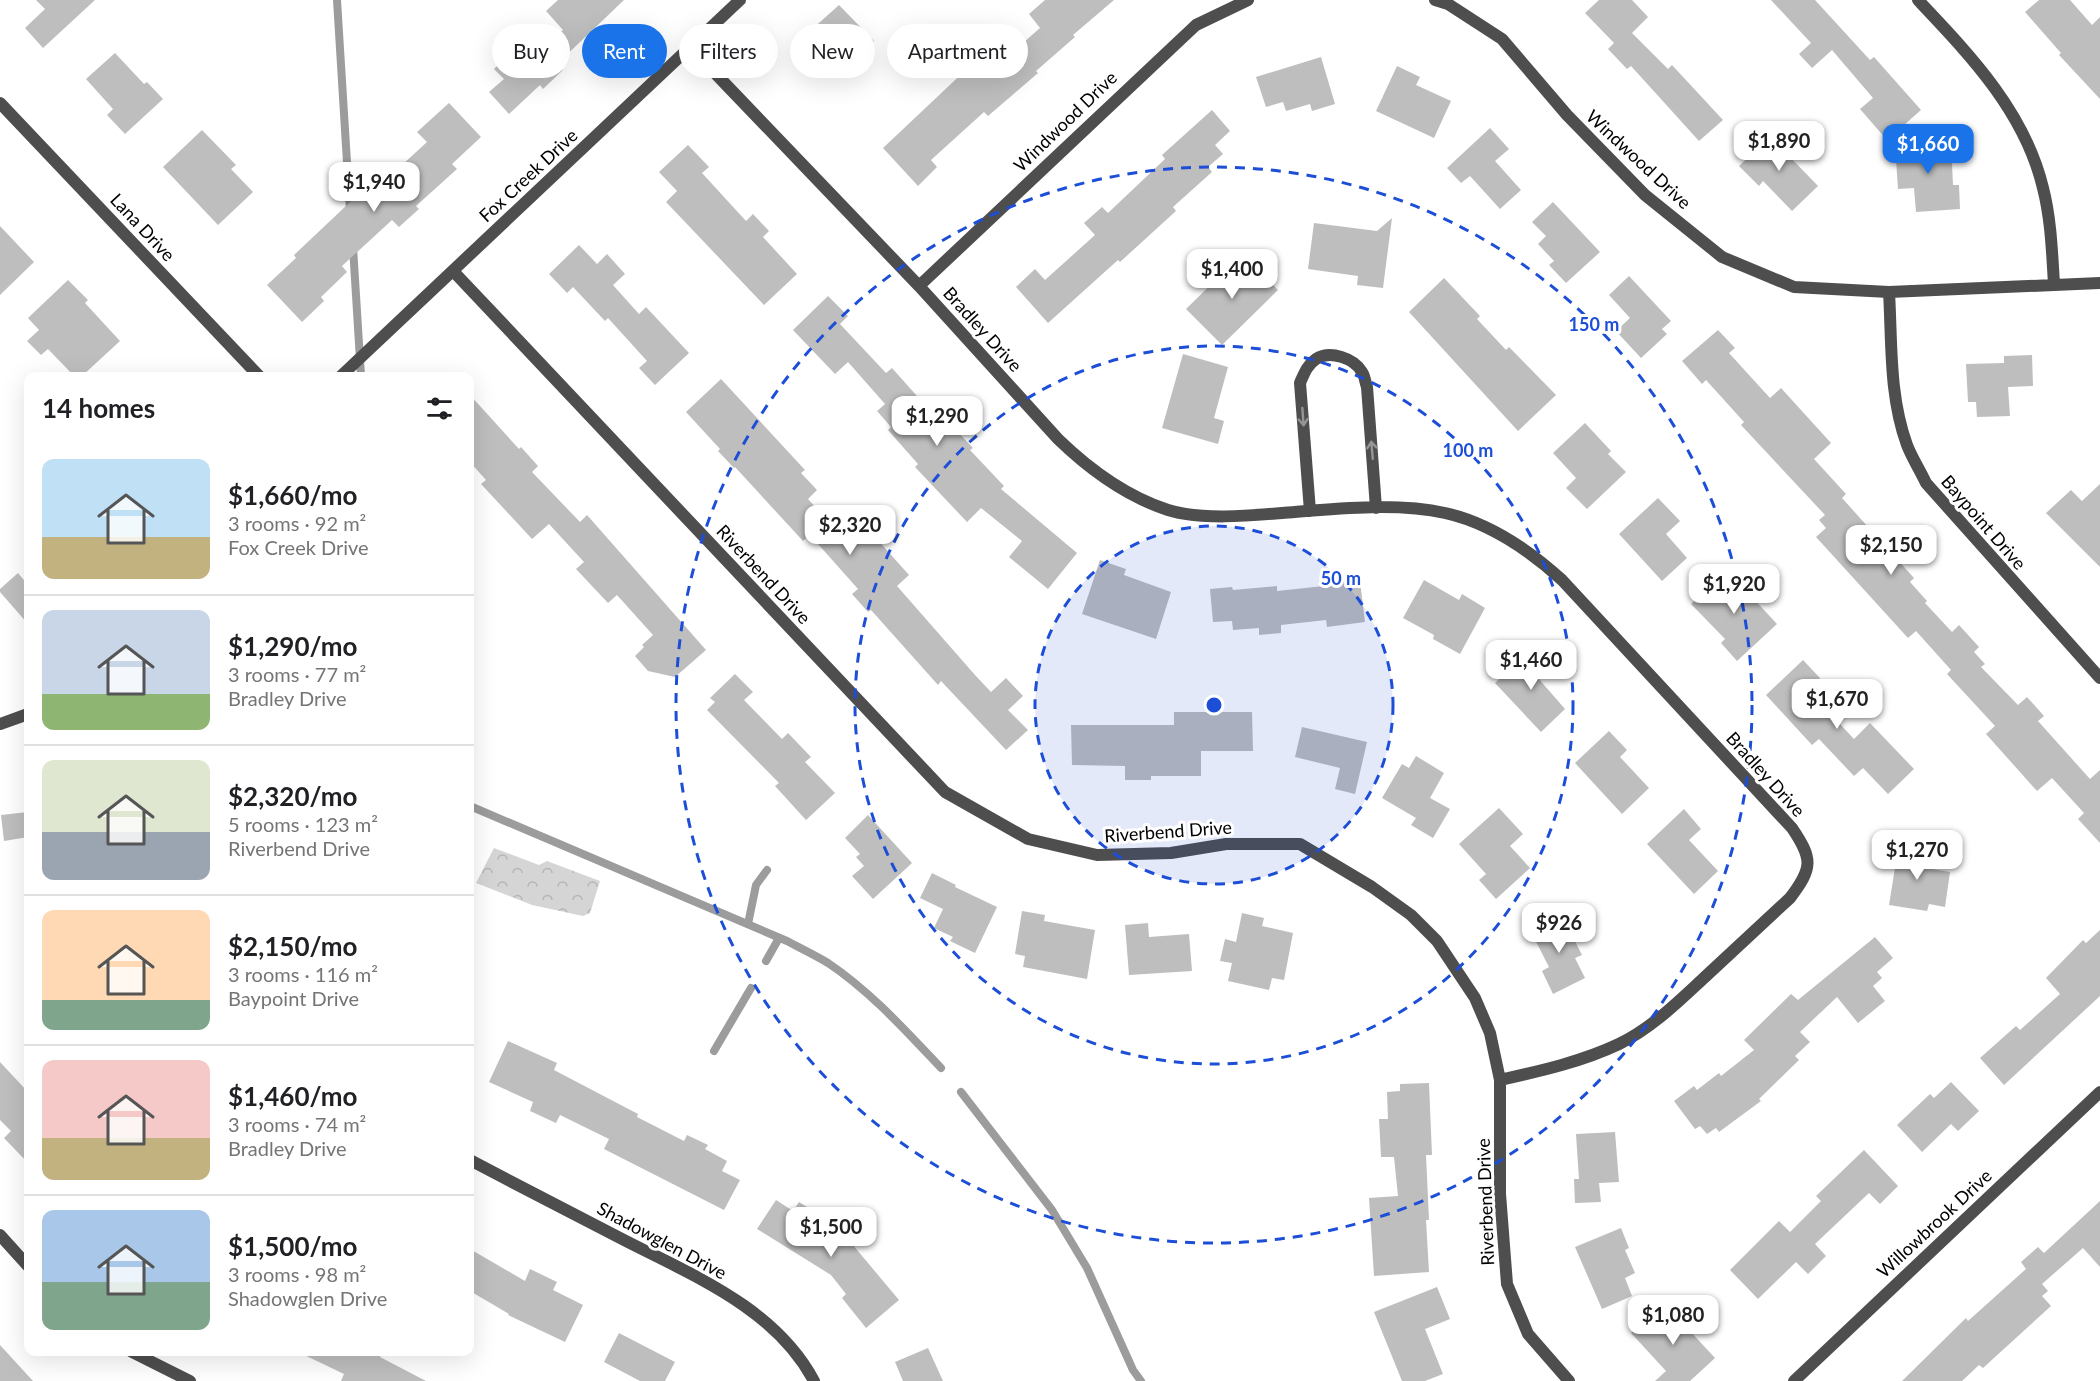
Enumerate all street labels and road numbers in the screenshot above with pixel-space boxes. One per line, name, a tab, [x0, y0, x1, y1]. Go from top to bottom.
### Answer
street label: Windwood Drive	[1009, 66, 1121, 176]
street label: Windwood Drive	[1582, 105, 1696, 213]
street label: Fox Creek Drive	[474, 124, 582, 226]
street label: Lana Drive	[106, 189, 180, 265]
street label: Bradley Drive	[939, 282, 1027, 376]
street label: Baypoint Drive	[1937, 470, 2031, 574]
street label: Riverbend Drive	[712, 520, 816, 628]
street label: Bradley Drive	[1722, 727, 1810, 821]
street label: Riverbend Drive	[1103, 816, 1233, 846]
street label: Riverbend Drive	[1472, 1138, 1498, 1266]
street label: Willowbrook Drive	[1872, 1164, 1996, 1282]
street label: Shadowglen Drive	[594, 1197, 730, 1283]

